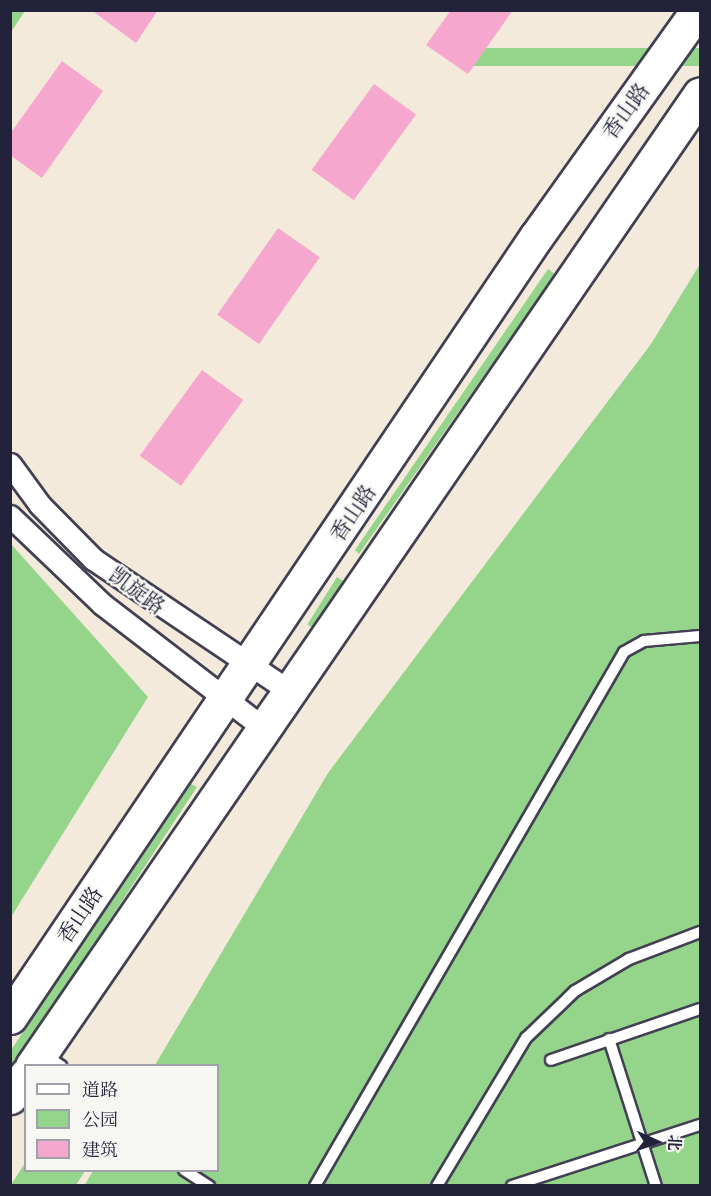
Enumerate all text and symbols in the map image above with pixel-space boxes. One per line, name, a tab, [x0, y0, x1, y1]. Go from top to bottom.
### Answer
street label: 香山路	[597, 78, 655, 144]
street label: 香山路	[325, 480, 381, 546]
street label: 凯旋路	[104, 562, 170, 620]
street label: 香山路	[52, 882, 108, 948]
legend	[24, 1064, 219, 1172]
text: 道路	[82, 1076, 118, 1103]
text: 公园	[82, 1106, 118, 1133]
north arrow	[627, 1112, 687, 1172]
text: 北	[663, 1134, 687, 1152]
text: 建筑	[82, 1136, 118, 1163]

